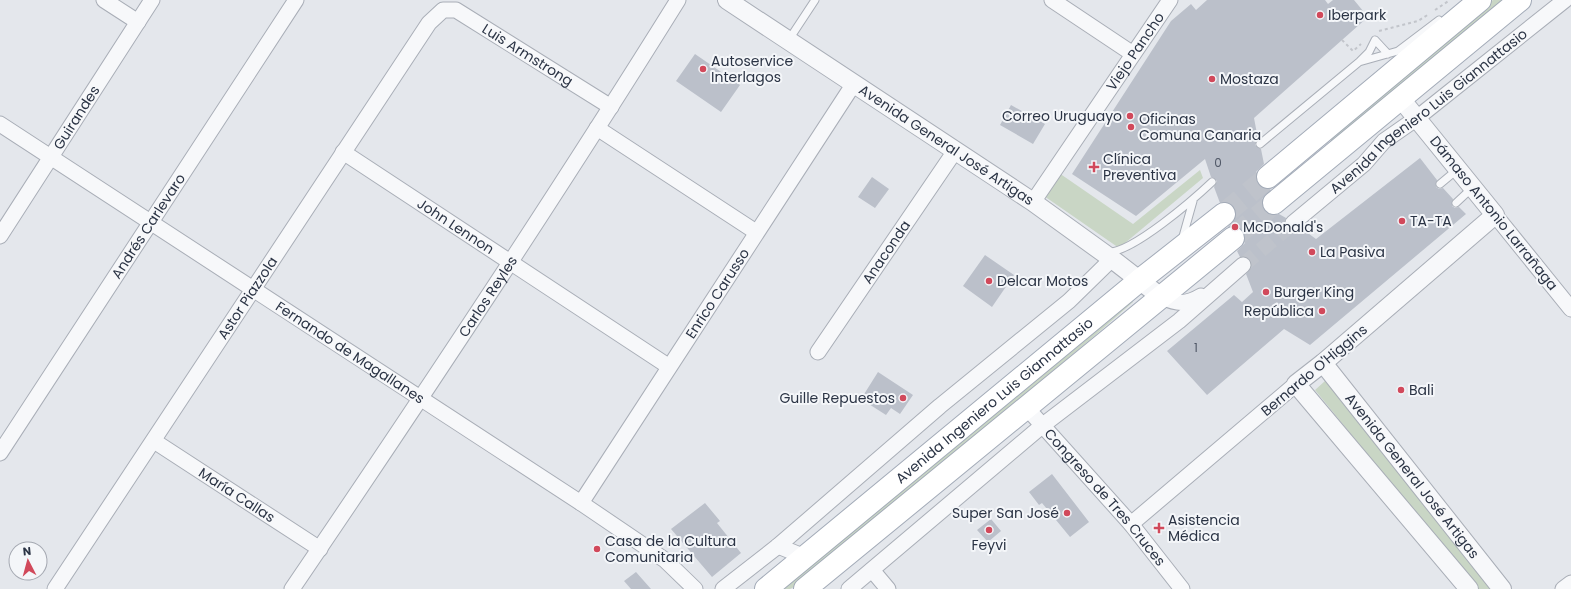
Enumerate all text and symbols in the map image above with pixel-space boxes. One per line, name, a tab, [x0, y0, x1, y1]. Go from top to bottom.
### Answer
place label: Iberpark	[1328, 5, 1387, 25]
street label: Viejo Pancho	[1101, 8, 1169, 95]
marker: Iberpark	[1315, 10, 1325, 20]
street label: Luis Armstrong	[478, 19, 577, 91]
street label: Avenida Ingeniero Luis Giannattasio	[1325, 24, 1532, 198]
place label: Autoservice Interlagos	[711, 51, 793, 87]
marker: Autoservice Interlagos	[698, 64, 708, 74]
place label: Mostaza	[1220, 69, 1279, 89]
marker: Mostaza	[1207, 74, 1217, 84]
street label: Avenida General José Artigas	[855, 80, 1038, 210]
street label: Guirandes	[48, 82, 104, 153]
place label: Correo Uruguayo	[1002, 106, 1122, 126]
place label: Oficinas Comuna Canaria	[1139, 109, 1261, 145]
marker: Correo Uruguayo	[1125, 111, 1135, 121]
marker: Oficinas Comuna Canaria	[1126, 122, 1136, 132]
street label: Dámaso Antonio Larrañaga	[1425, 131, 1563, 295]
place label: Clínica Preventiva	[1103, 149, 1176, 185]
house number: 0	[1214, 154, 1222, 171]
marker: Clínica Preventiva	[1088, 161, 1100, 173]
street label: Andrés Carlevaro	[106, 170, 190, 283]
street label: John Lennon	[413, 193, 498, 259]
place label: TA-TA	[1410, 211, 1452, 231]
street label: Anaconda	[857, 216, 915, 288]
marker: TA-TA	[1397, 216, 1407, 226]
place label: McDonald's	[1243, 217, 1323, 237]
marker: McDonald's	[1230, 222, 1240, 232]
place label: La Pasiva	[1320, 242, 1385, 262]
street label: Enrico Carusso	[681, 244, 754, 343]
marker: La Pasiva	[1307, 247, 1317, 257]
street label: Astor Piazzola	[213, 252, 282, 343]
street label: Carlos Reyles	[454, 252, 522, 341]
place label: Delcar Motos	[997, 271, 1088, 291]
marker: Delcar Motos	[984, 276, 994, 286]
place label: Burger King	[1274, 282, 1354, 302]
marker: Burger King	[1261, 287, 1271, 297]
street label: Fernando de Magallanes	[272, 296, 429, 408]
place label: República	[1244, 301, 1314, 321]
marker: República	[1317, 306, 1327, 316]
street label: Avenida Ingeniero Luis Giannattasio	[891, 313, 1097, 488]
street label: Bernardo O'Higgins	[1257, 319, 1371, 421]
house number: 1	[1194, 339, 1198, 356]
place label: Bali	[1409, 380, 1434, 400]
marker: Bali	[1396, 385, 1406, 395]
place label: Guille Repuestos	[779, 388, 895, 408]
street label: Avenida General José Artigas	[1341, 389, 1484, 563]
marker: Guille Repuestos	[898, 393, 908, 403]
street label: Congreso de Tres Cruces	[1040, 424, 1170, 570]
street label: María Callas	[195, 463, 279, 527]
place label: Super San José	[952, 503, 1059, 523]
marker: Super San José	[1062, 508, 1072, 518]
place label: Asistencia Médica	[1168, 510, 1240, 546]
marker: Asistencia Médica	[1153, 522, 1165, 534]
marker: Feyvi	[984, 525, 994, 535]
place label: Casa de la Cultura Comunitaria	[605, 531, 736, 567]
place label: Feyvi	[972, 535, 1006, 555]
north arrow	[8, 541, 48, 581]
text: N	[22, 543, 32, 559]
marker: Casa de la Cultura Comunitaria	[592, 544, 602, 554]

